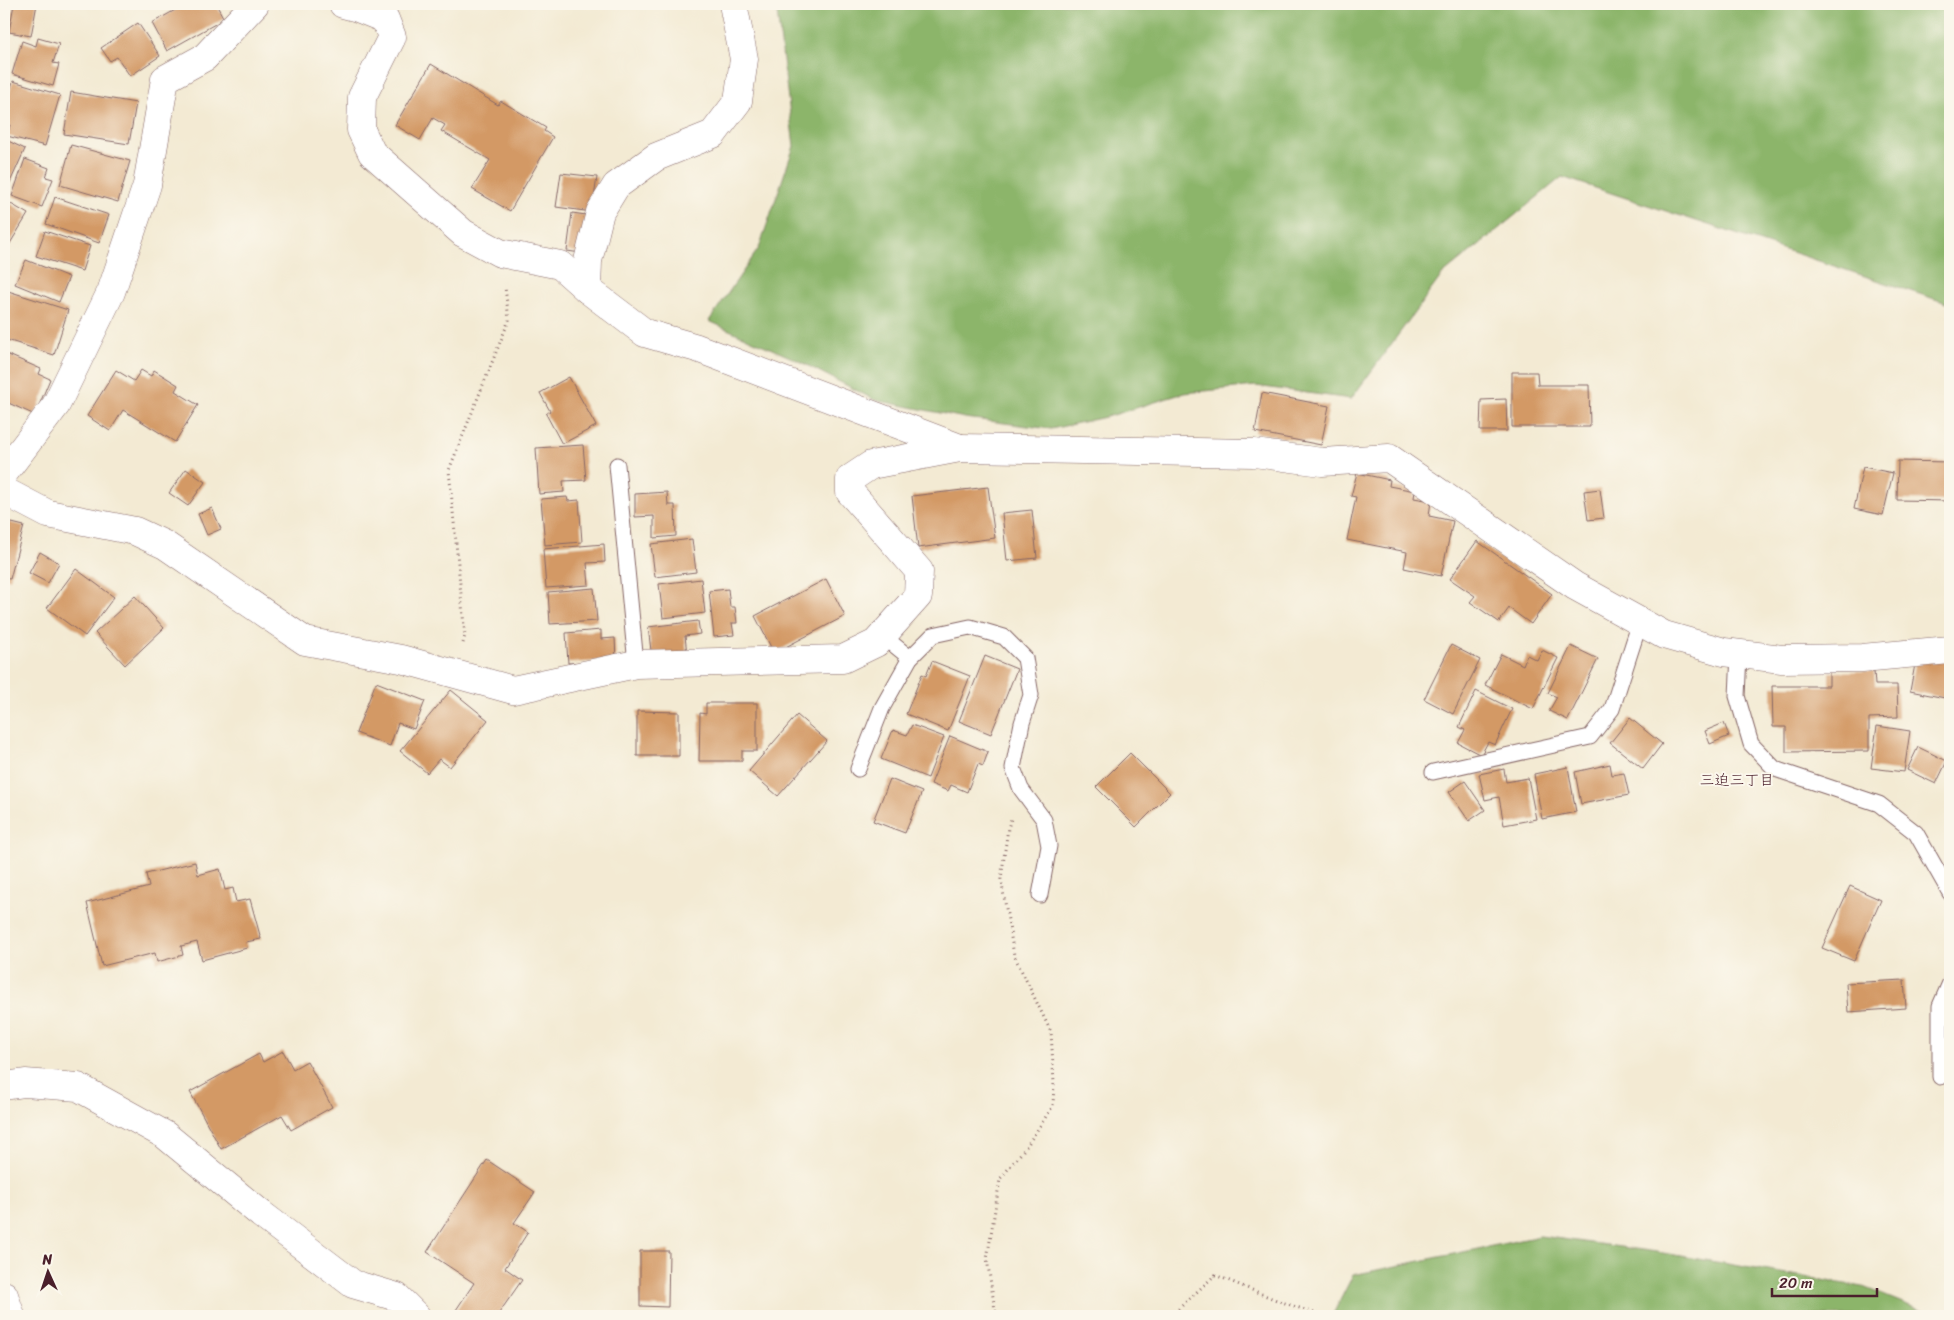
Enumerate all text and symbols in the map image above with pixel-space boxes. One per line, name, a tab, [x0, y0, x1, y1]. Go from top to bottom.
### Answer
district label: 三迫三丁目	[1699, 767, 1775, 793]
text: N	[41, 1247, 53, 1272]
north arrow	[22, 1248, 72, 1298]
scale bar	[1772, 1265, 1876, 1297]
text: 20 m	[1779, 1270, 1813, 1296]

